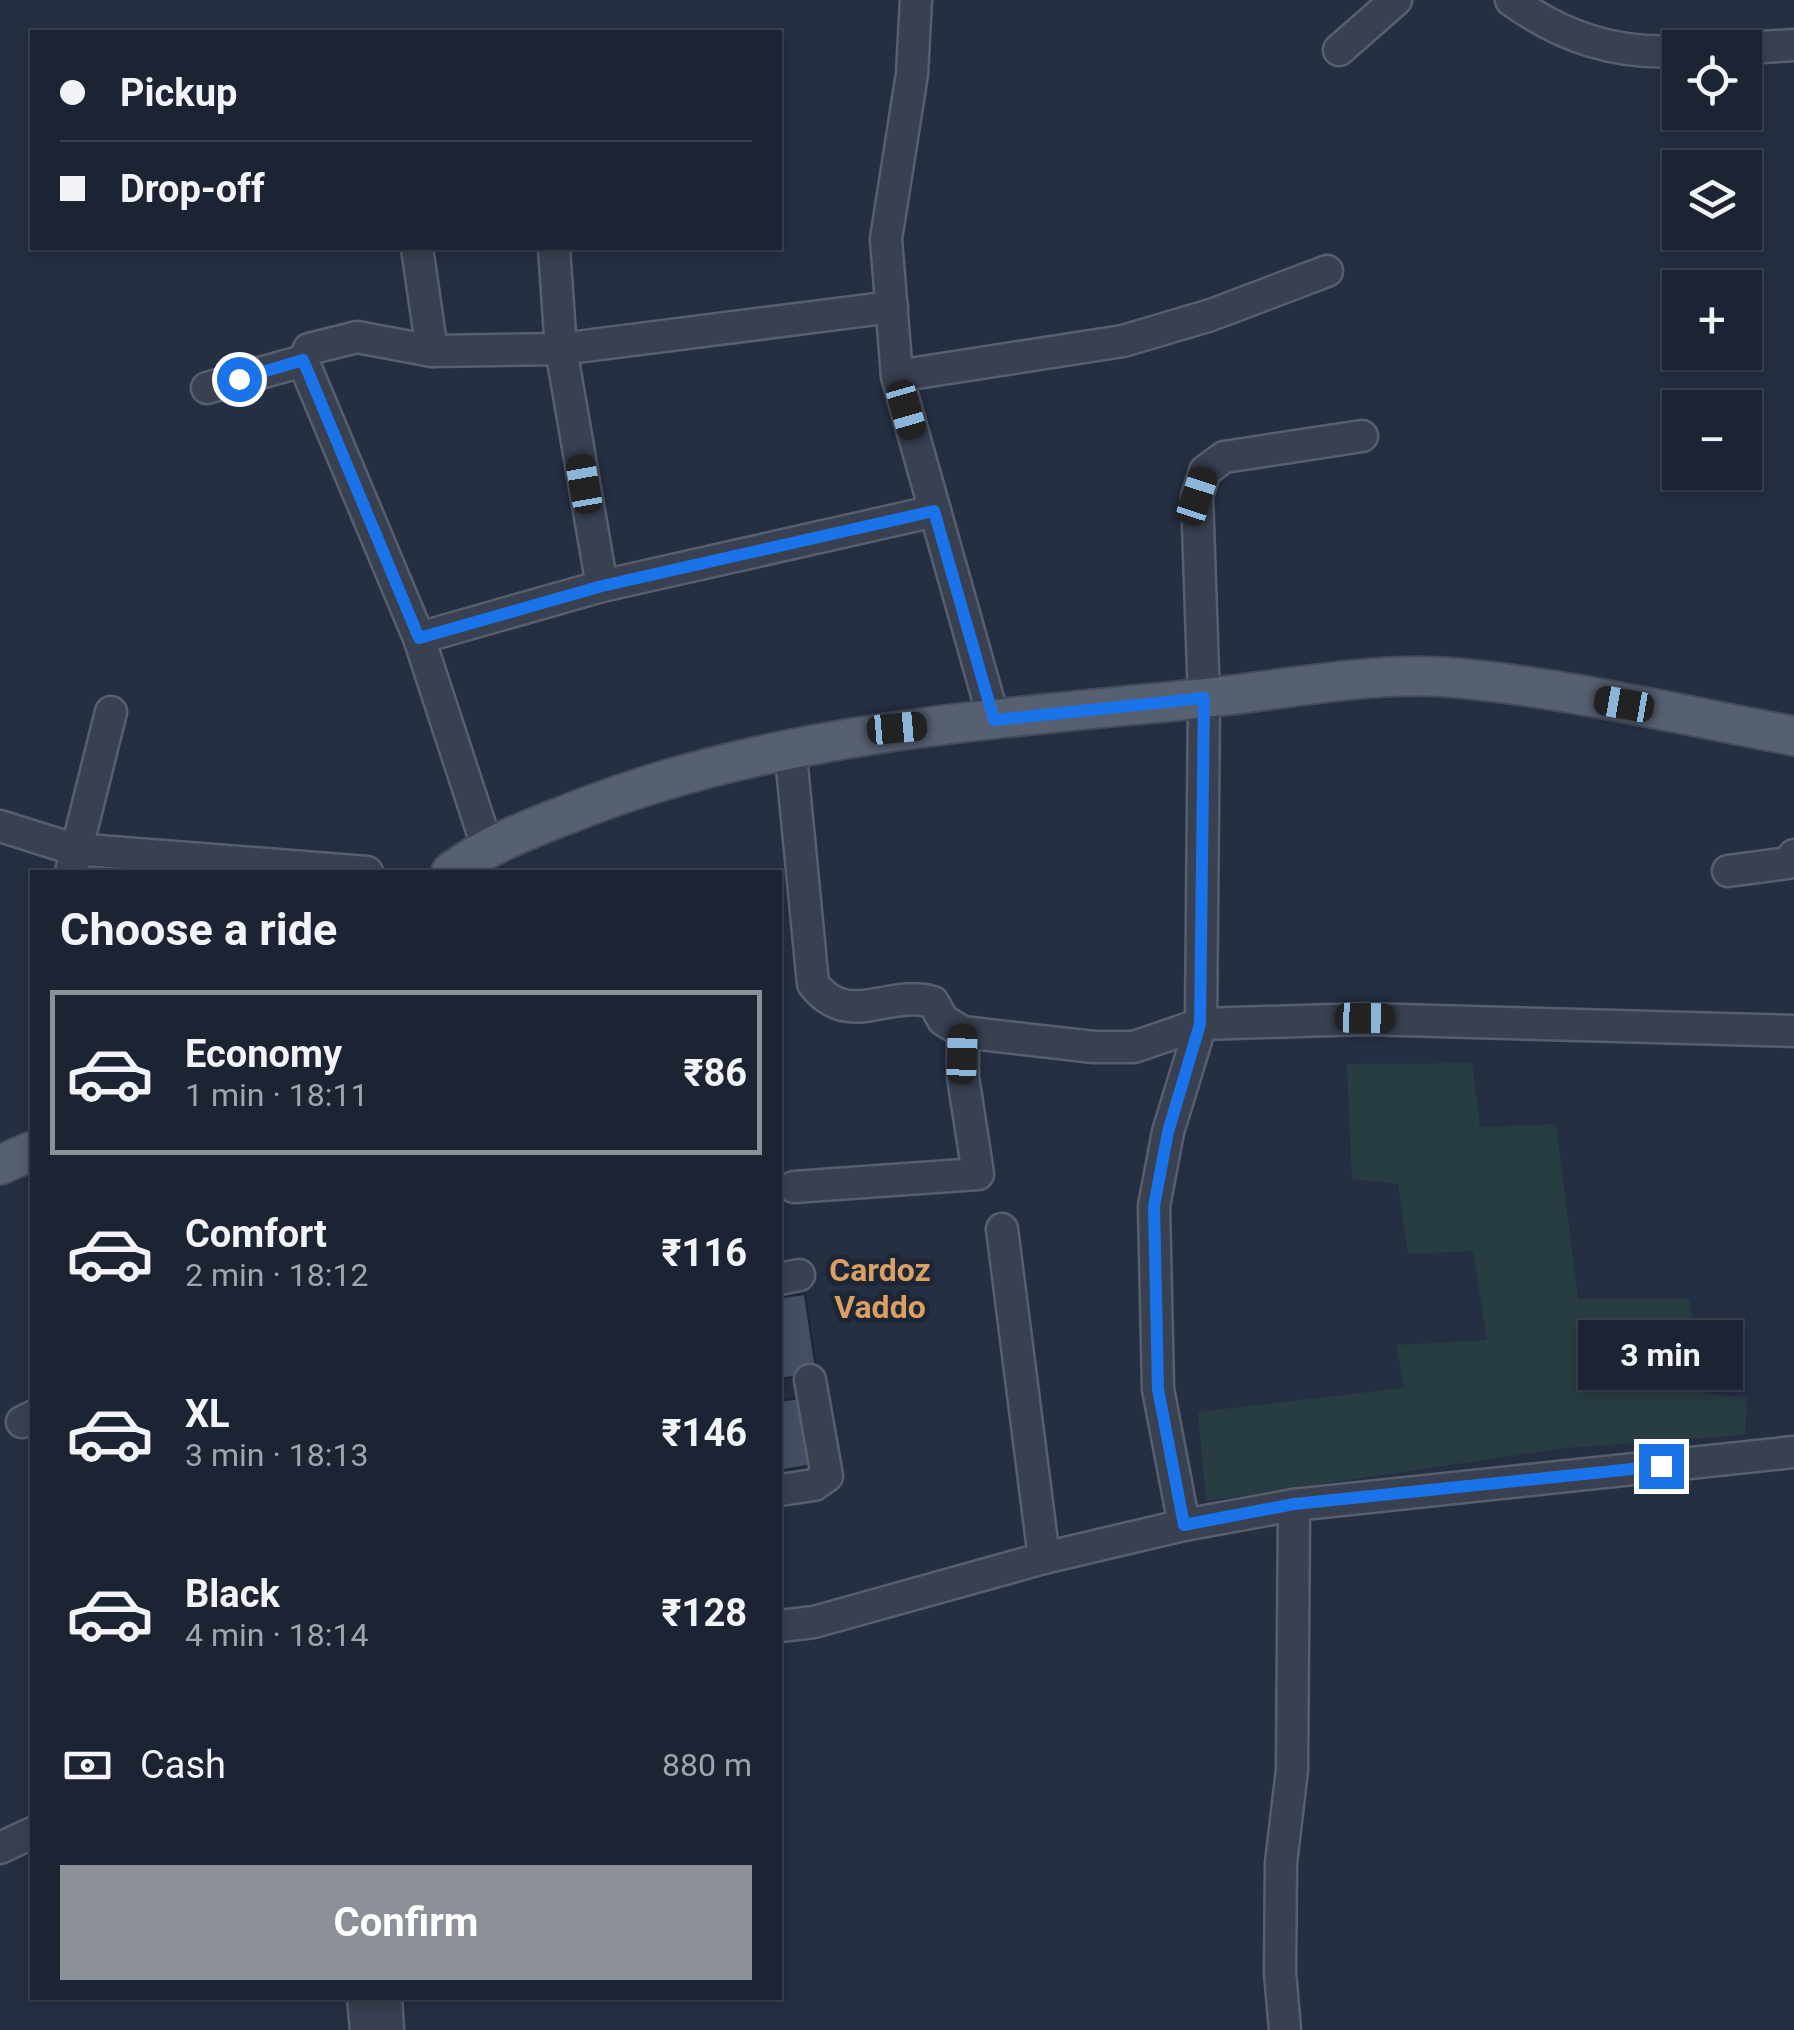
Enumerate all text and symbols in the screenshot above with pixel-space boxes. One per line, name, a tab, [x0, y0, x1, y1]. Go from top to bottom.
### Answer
map controls	[1662, 30, 1762, 490]
button: locate	[1662, 30, 1762, 130]
text: Pickup	[120, 71, 237, 115]
button: layers	[1662, 150, 1762, 250]
text: Drop-off	[120, 167, 265, 211]
button: +	[1662, 270, 1762, 370]
route start	[217, 357, 262, 402]
car	[883, 377, 929, 443]
button: −	[1662, 390, 1762, 490]
car	[564, 452, 604, 516]
car	[1173, 463, 1221, 529]
car	[1592, 684, 1656, 724]
car	[866, 710, 928, 746]
text: Choose a ride	[60, 903, 337, 956]
car	[1335, 1002, 1395, 1034]
car	[946, 1023, 978, 1085]
icon: car	[65, 1028, 155, 1118]
text: Economy	[185, 1032, 342, 1076]
text: ₹86	[683, 1051, 747, 1095]
text: 1 min · 18:11	[185, 1076, 368, 1114]
icon: car	[65, 1208, 155, 1298]
text: Comfort	[185, 1212, 327, 1256]
text: ₹116	[662, 1231, 747, 1275]
district label: Cardoz Vaddo	[829, 1251, 931, 1326]
text: 2 min · 18:12	[185, 1256, 368, 1294]
callout: 3 min	[1578, 1321, 1744, 1391]
text: 3 min	[1620, 1336, 1701, 1374]
icon: car	[65, 1388, 155, 1478]
text: XL	[185, 1392, 230, 1436]
text: ₹146	[662, 1411, 747, 1455]
text: 3 min · 18:13	[185, 1436, 368, 1474]
route end	[1639, 1444, 1684, 1489]
icon: car	[65, 1568, 155, 1658]
text: Black	[185, 1572, 280, 1616]
text: ₹128	[662, 1591, 747, 1635]
text: 4 min · 18:14	[185, 1616, 368, 1654]
icon: cash	[60, 1738, 115, 1793]
text: Cash	[140, 1743, 226, 1787]
text: 880 m	[662, 1746, 752, 1784]
button: Confirm	[60, 1865, 752, 1980]

